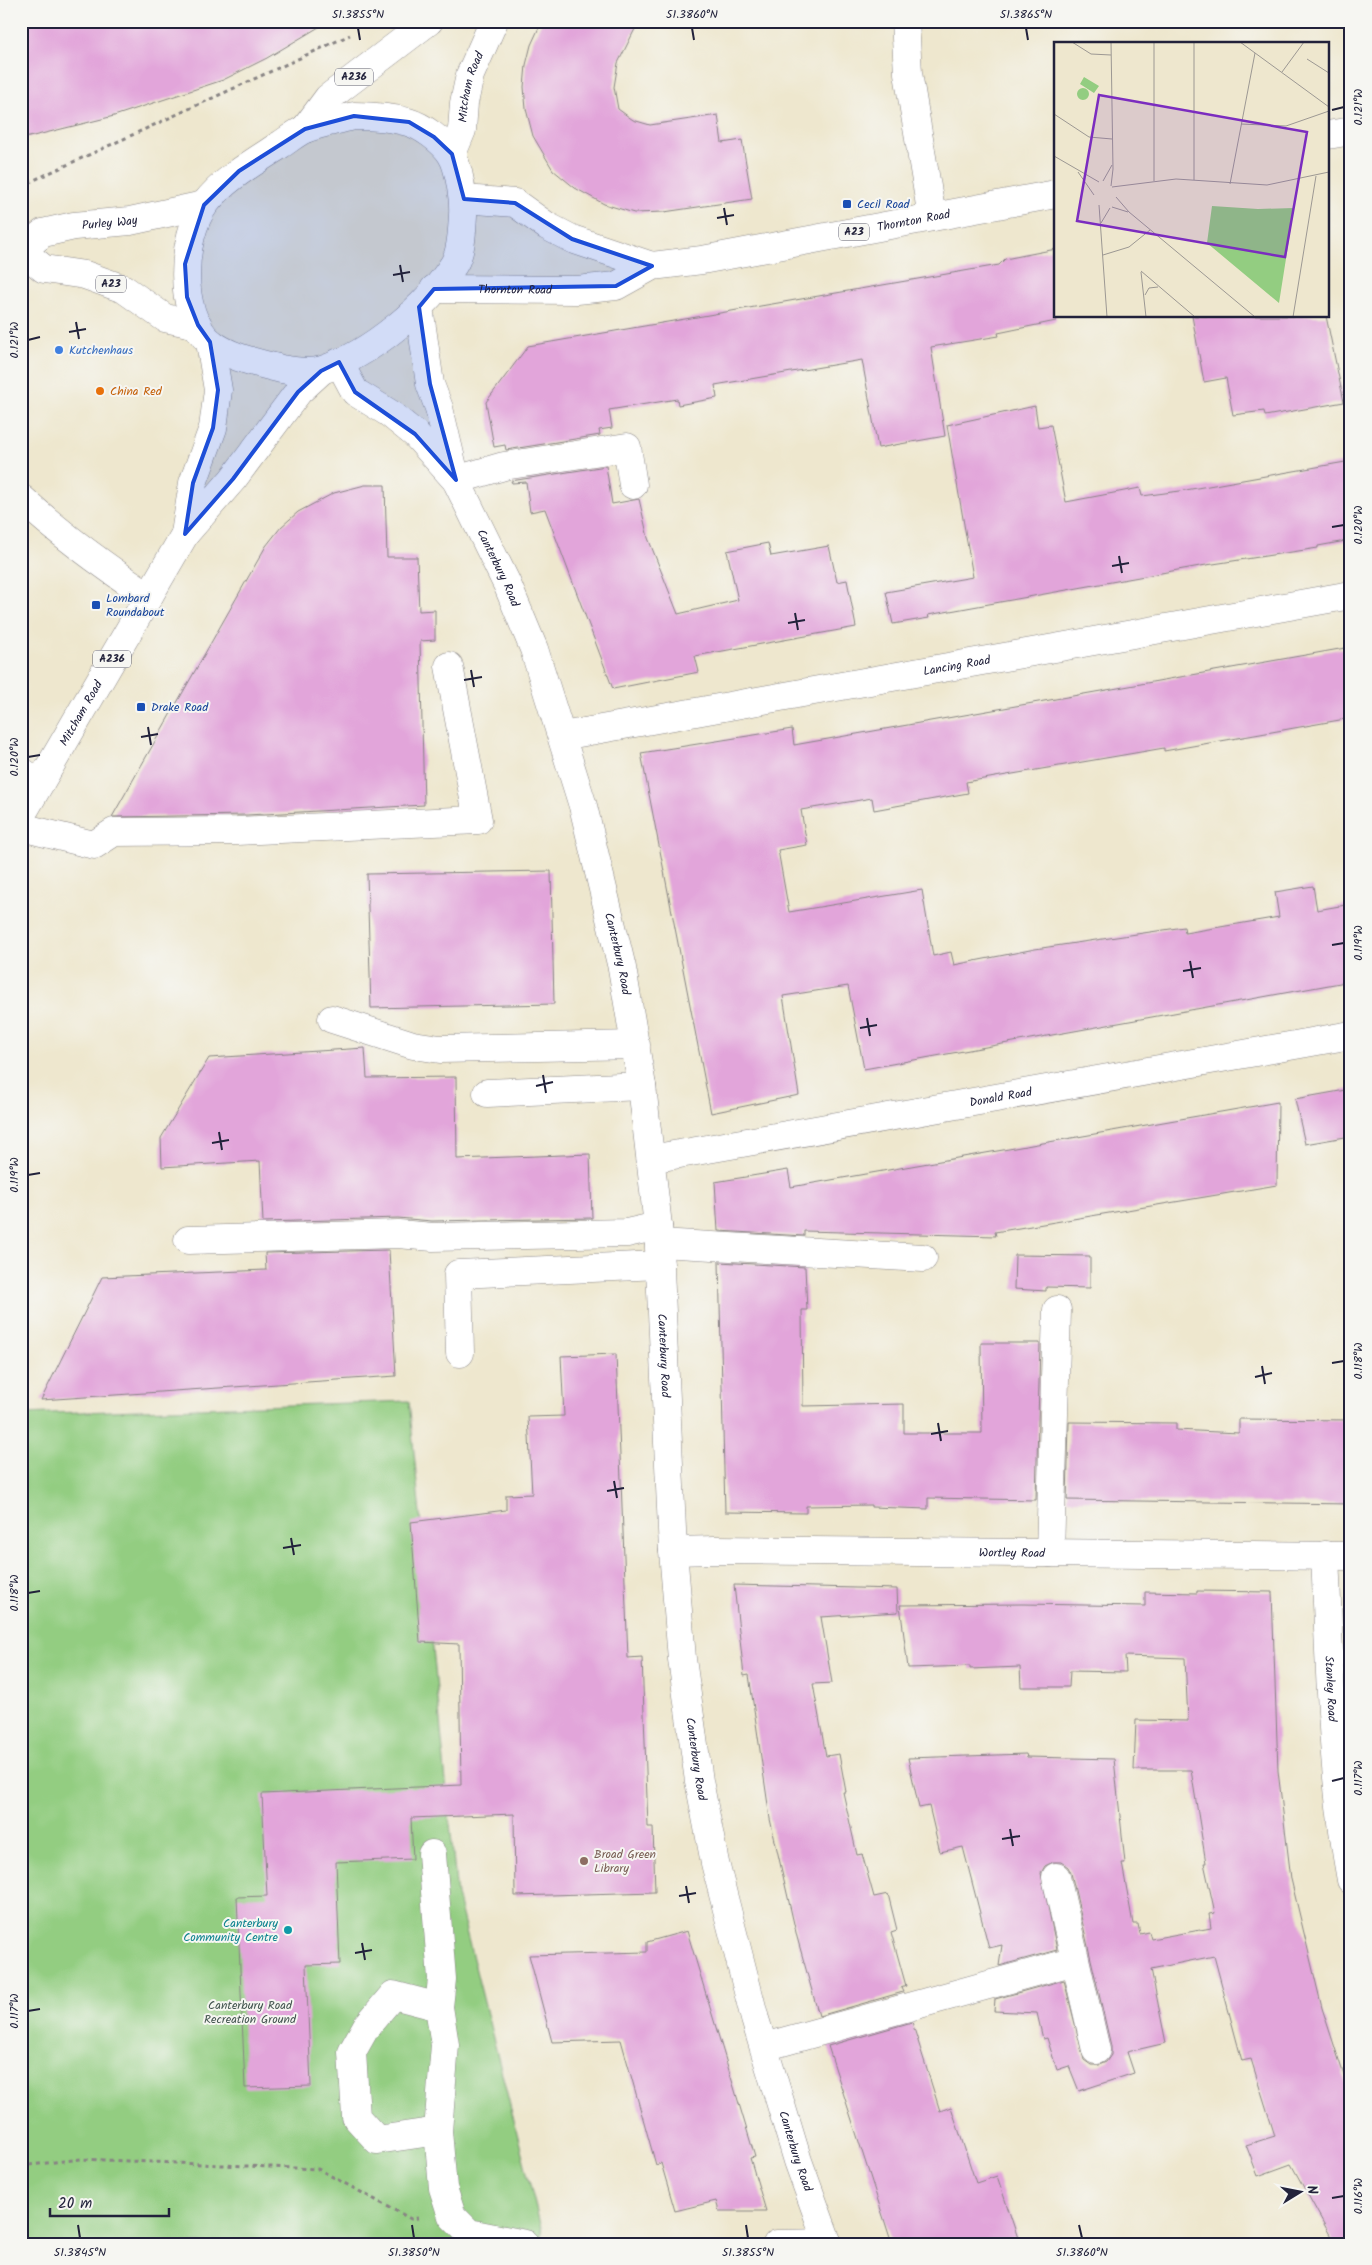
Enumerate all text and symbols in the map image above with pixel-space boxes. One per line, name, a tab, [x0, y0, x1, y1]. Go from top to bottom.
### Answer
text: 51.3855°N	[332, 5, 384, 24]
text: 51.3860°N	[666, 5, 718, 24]
text: 51.3865°N	[1000, 5, 1052, 24]
inset map	[1054, 42, 1330, 318]
street label: Mitcham Road	[453, 48, 489, 123]
road number: A236	[335, 68, 373, 86]
text: 0.121°W	[1349, 89, 1368, 125]
place label: Cecil Road	[857, 195, 911, 214]
marker: Cecil Road	[841, 198, 853, 210]
street label: Thornton Road	[875, 204, 953, 237]
street label: Purley Way	[81, 210, 140, 235]
road number: A23	[839, 223, 869, 240]
road number: A23	[96, 276, 126, 292]
street label: Thornton Road	[478, 280, 553, 299]
text: 0.121°W	[5, 322, 24, 358]
place label: Kutchenhaus	[69, 341, 133, 360]
marker: Kutchenhaus	[53, 344, 65, 356]
place label: China Red	[110, 382, 163, 401]
marker: China Red	[94, 385, 106, 397]
text: 0.120°W	[1349, 505, 1368, 545]
street label: Canterbury Road	[472, 526, 525, 610]
place label: Lombard Roundabout	[106, 589, 165, 622]
marker: Lombard Roundabout	[90, 599, 102, 611]
street label: Lancing Road	[922, 650, 993, 681]
road number: A236	[93, 651, 131, 668]
street label: Mitcham Road	[54, 676, 108, 749]
place label: Drake Road	[151, 698, 209, 717]
marker: Drake Road	[135, 701, 147, 713]
text: 0.120°W	[5, 737, 24, 777]
street label: Canterbury Road	[600, 911, 636, 997]
text: 0.119°W	[1349, 925, 1368, 961]
street label: Donald Road	[968, 1082, 1034, 1112]
text: 0.119°W	[5, 1157, 24, 1193]
street label: Canterbury Road	[653, 1313, 675, 1399]
text: 0.118°W	[1349, 1342, 1368, 1380]
street label: Wortley Road	[979, 1543, 1046, 1563]
text: 0.118°W	[5, 1574, 24, 1612]
street label: Stanley Road	[1320, 1656, 1342, 1723]
street label: Canterbury Road	[681, 1716, 712, 1803]
text: 0.117°W	[1349, 1760, 1368, 1796]
place label: Broad Green Library	[594, 1845, 656, 1878]
marker: Broad Green Library	[578, 1855, 590, 1867]
place label: Canterbury Community Centre	[183, 1914, 279, 1947]
marker: Canterbury Community Centre	[282, 1924, 294, 1936]
text: 0.117°W	[5, 1993, 24, 2029]
park label: Canterbury Road Recreation Ground	[204, 1996, 297, 2029]
street label: Canterbury Road	[774, 2108, 818, 2195]
north arrow	[1274, 2168, 1324, 2218]
text: 0.116°W	[1349, 2178, 1368, 2214]
text: N	[1300, 2184, 1323, 2196]
scale bar	[50, 2185, 169, 2217]
text: 20 m	[58, 2192, 92, 2216]
text: 51.3845°N	[54, 2243, 106, 2262]
text: 51.3850°N	[388, 2243, 440, 2262]
text: 51.3855°N	[722, 2243, 774, 2262]
text: 51.3860°N	[1056, 2243, 1108, 2262]

